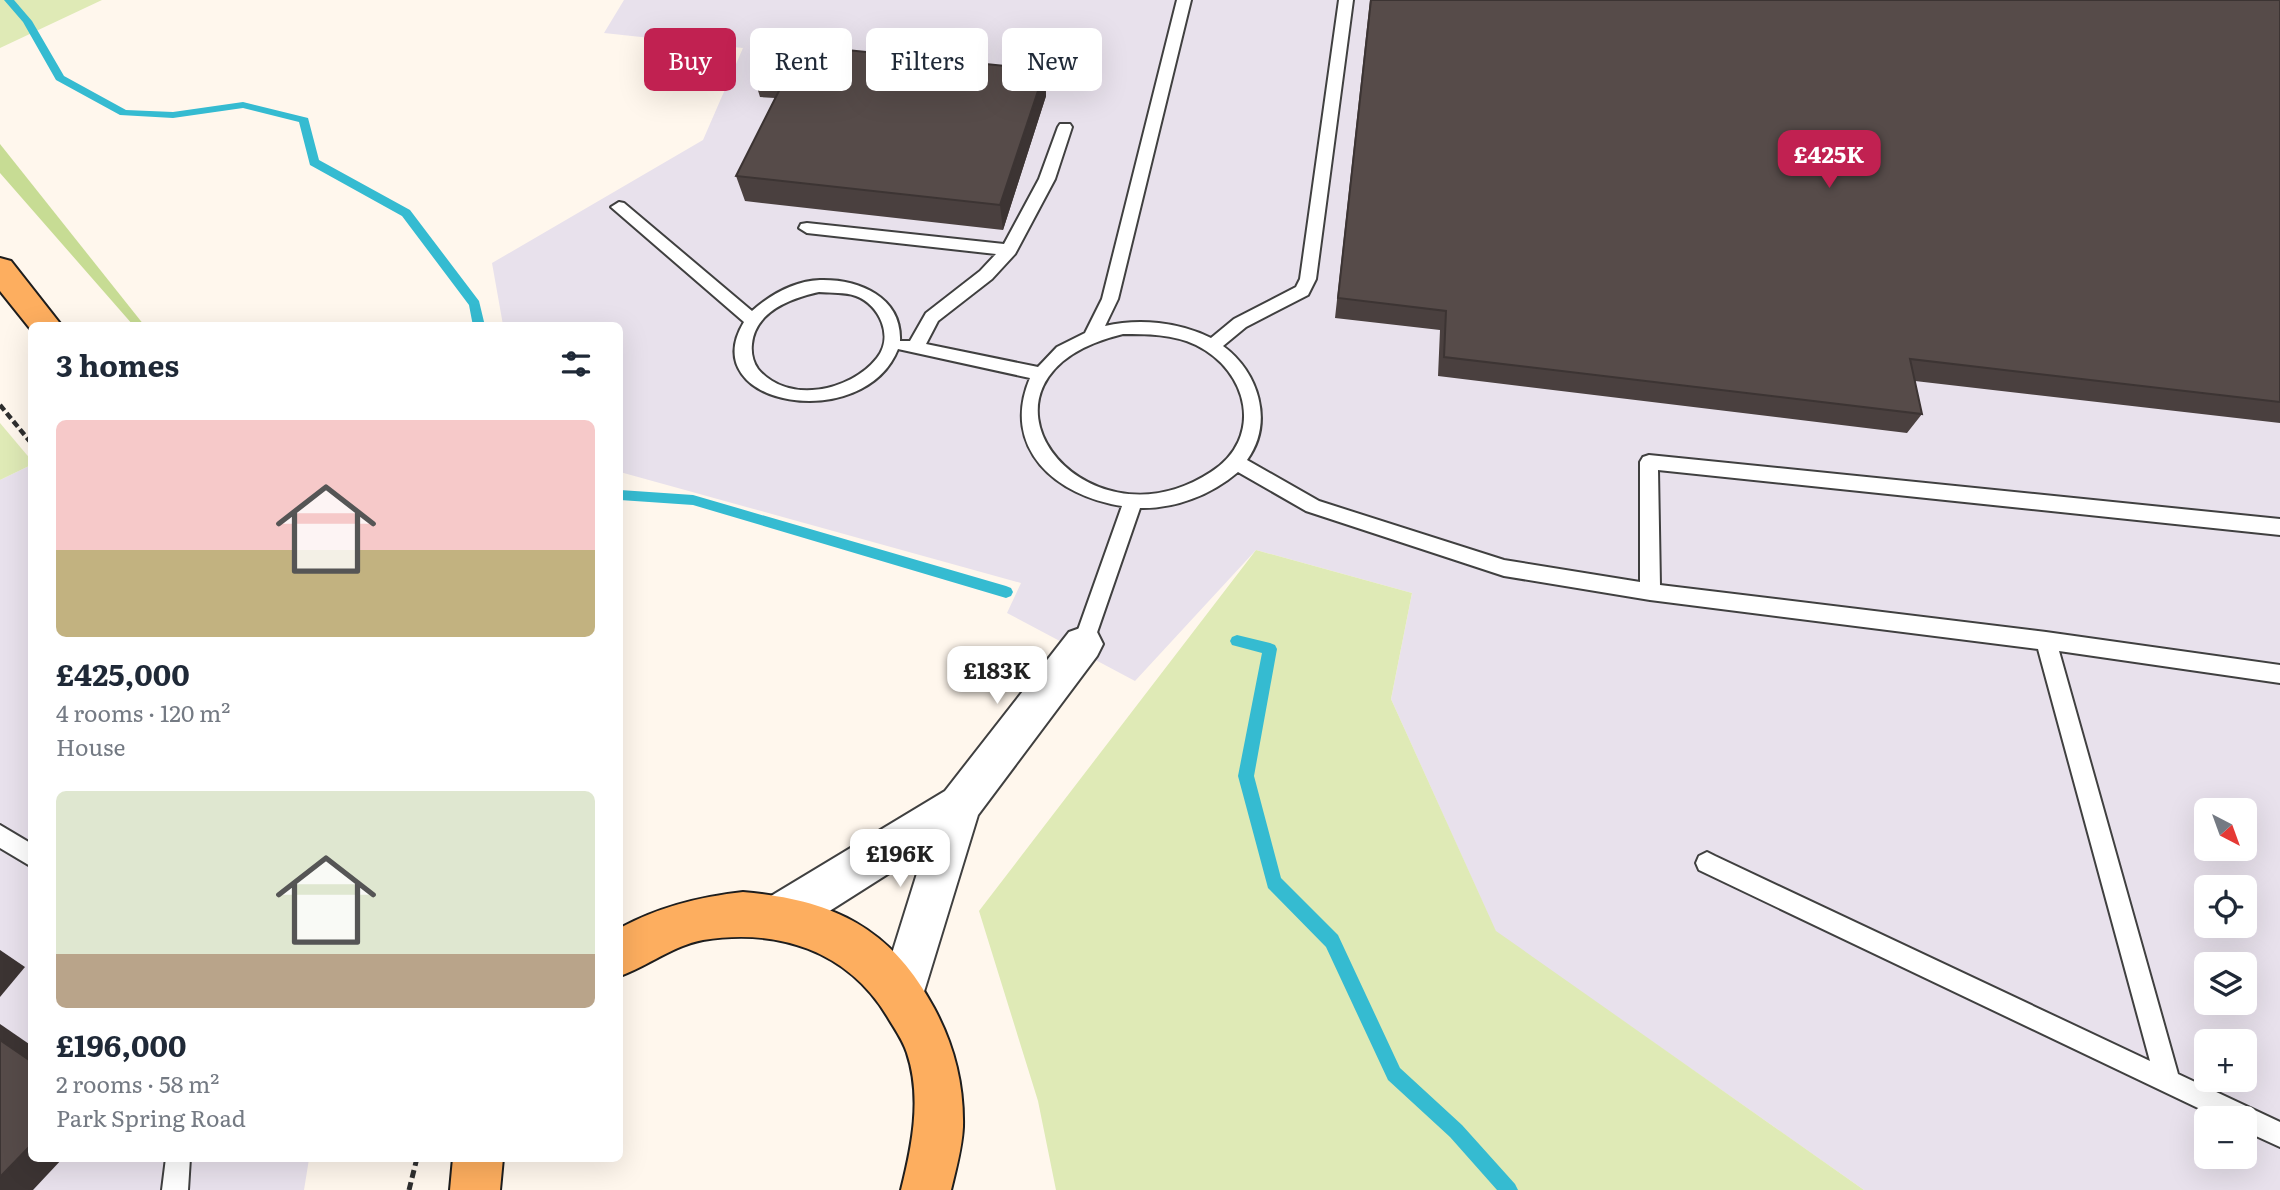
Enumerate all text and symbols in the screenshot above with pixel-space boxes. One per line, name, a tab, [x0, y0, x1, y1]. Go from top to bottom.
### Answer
chip: Buy	[644, 28, 736, 91]
chip: Rent	[750, 28, 852, 91]
chip: Filters	[866, 28, 988, 91]
chip: New	[1002, 28, 1102, 91]
pin: £425K	[1780, 130, 1878, 190]
text: £425K	[1794, 136, 1864, 170]
text: 3 homes	[56, 342, 179, 386]
icon: filters	[557, 345, 595, 383]
icon: home	[263, 466, 389, 592]
pin: £183K	[948, 646, 1046, 706]
text: £425,000	[56, 651, 190, 695]
text: £183K	[963, 652, 1031, 686]
text: 4 rooms · 120 m²	[56, 695, 230, 729]
text: House	[56, 729, 125, 763]
north arrow	[2194, 798, 2258, 861]
map controls	[2194, 798, 2257, 1169]
pin: £196K	[851, 830, 949, 889]
text: £196K	[866, 835, 934, 869]
icon: home	[263, 837, 389, 963]
button: locate	[2194, 875, 2257, 938]
button: layers	[2194, 952, 2257, 1015]
text: £196,000	[56, 1022, 187, 1066]
button: +	[2194, 1029, 2257, 1092]
text: 2 rooms · 58 m²	[56, 1066, 219, 1100]
text: Park Spring Road	[56, 1100, 246, 1134]
button: −	[2194, 1106, 2257, 1169]

